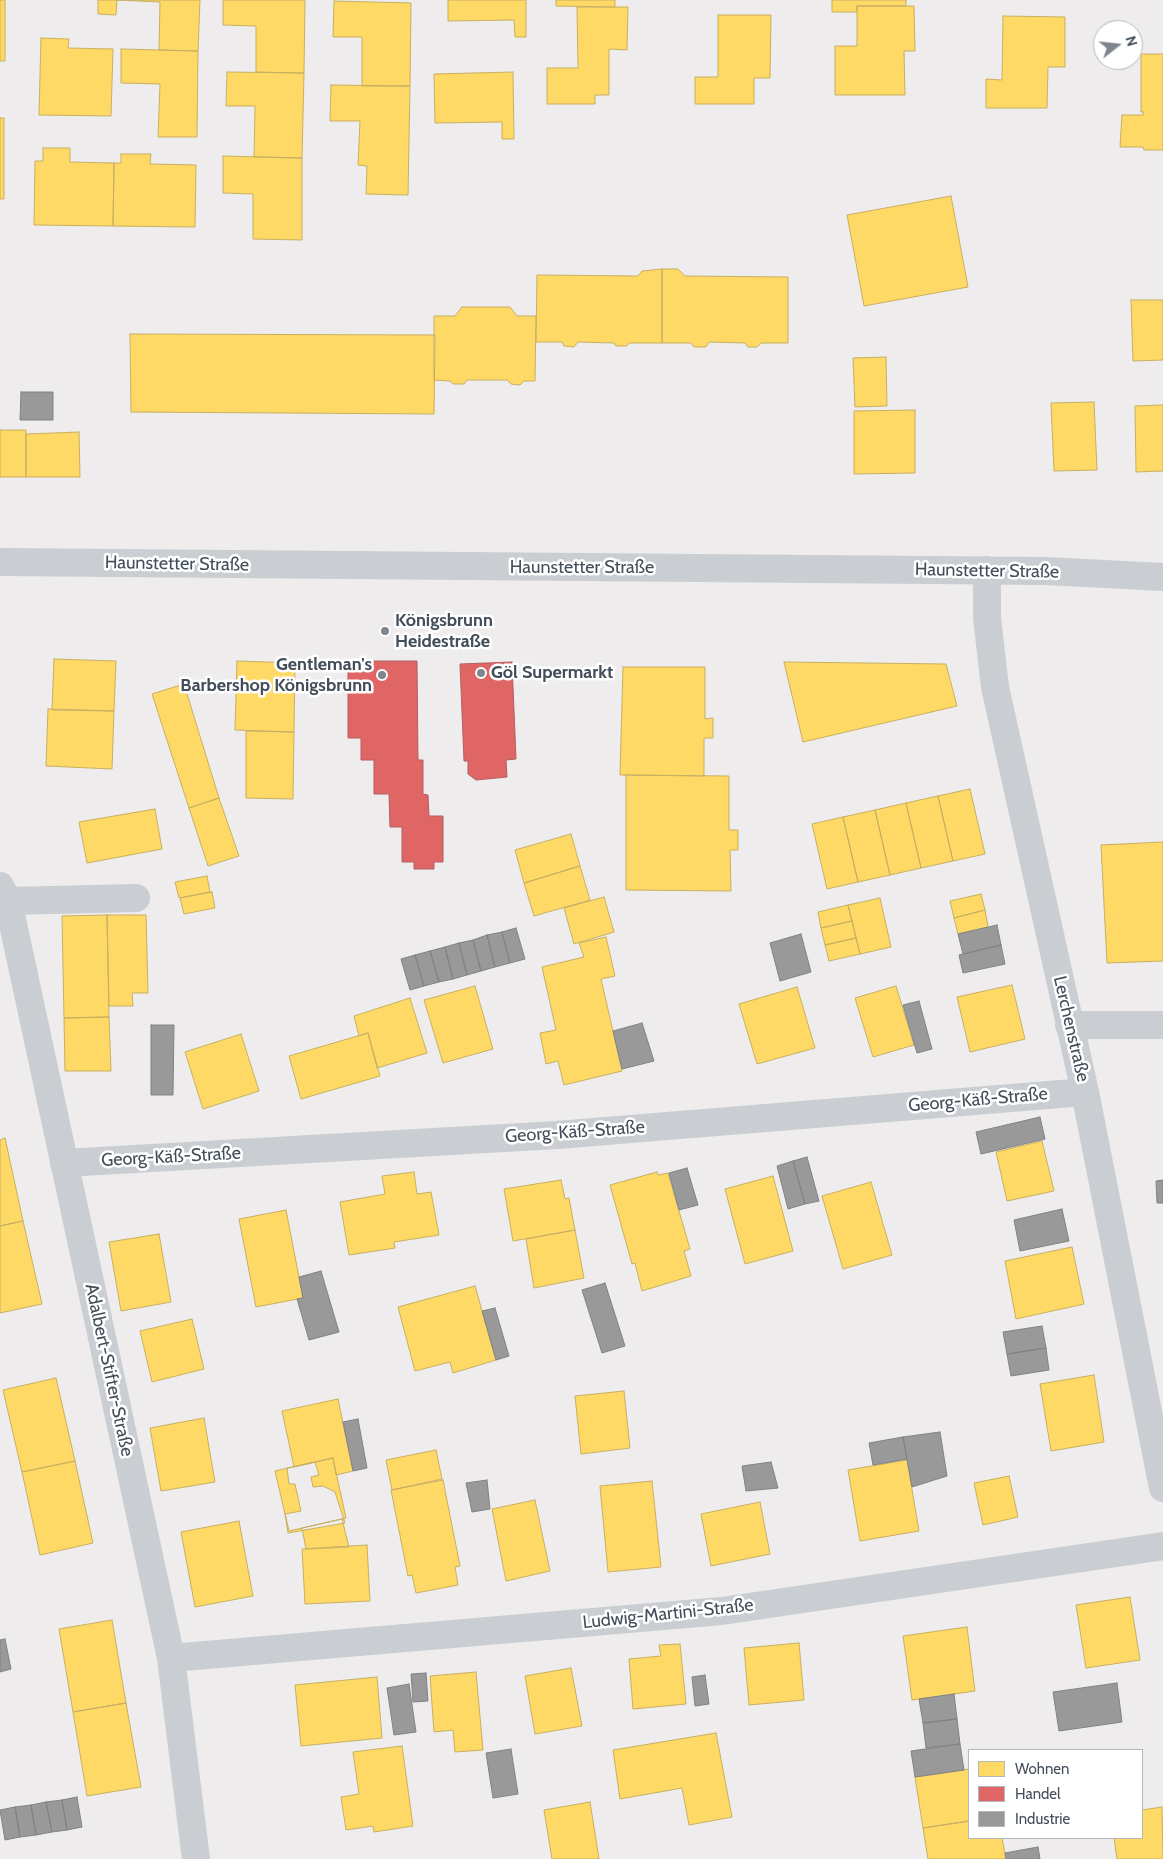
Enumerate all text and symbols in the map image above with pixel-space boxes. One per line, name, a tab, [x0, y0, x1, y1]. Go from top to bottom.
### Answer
north arrow	[1093, 20, 1143, 70]
text: N	[1121, 34, 1141, 48]
street label: Haunstetter Straße	[105, 552, 249, 576]
street label: Haunstetter Straße	[510, 557, 654, 579]
street label: Haunstetter Straße	[915, 559, 1059, 583]
place label: Königsbrunn Heidestraße	[395, 610, 493, 652]
marker: Königsbrunn Heidestraße	[379, 625, 391, 637]
place label: Gentleman's Barbershop Königsbrunn	[180, 654, 372, 696]
place label: Göl Supermarkt	[491, 662, 613, 684]
marker: Göl Supermarkt	[475, 667, 487, 679]
marker: Gentleman's Barbershop Königsbrunn	[376, 669, 388, 681]
street label: Lerchenstraße	[1048, 974, 1094, 1084]
street label: Georg-Käß-Straße	[907, 1083, 1049, 1117]
street label: Georg-Käß-Straße	[504, 1116, 646, 1148]
street label: Georg-Käß-Straße	[101, 1143, 241, 1171]
street label: Adalbert-Stifter-Straße	[80, 1282, 138, 1458]
street label: Ludwig-Martini-Straße	[581, 1594, 755, 1634]
legend	[968, 1749, 1143, 1839]
text: Wohnen	[1015, 1760, 1069, 1778]
text: Handel	[1015, 1785, 1061, 1803]
text: Industrie	[1015, 1810, 1070, 1828]

